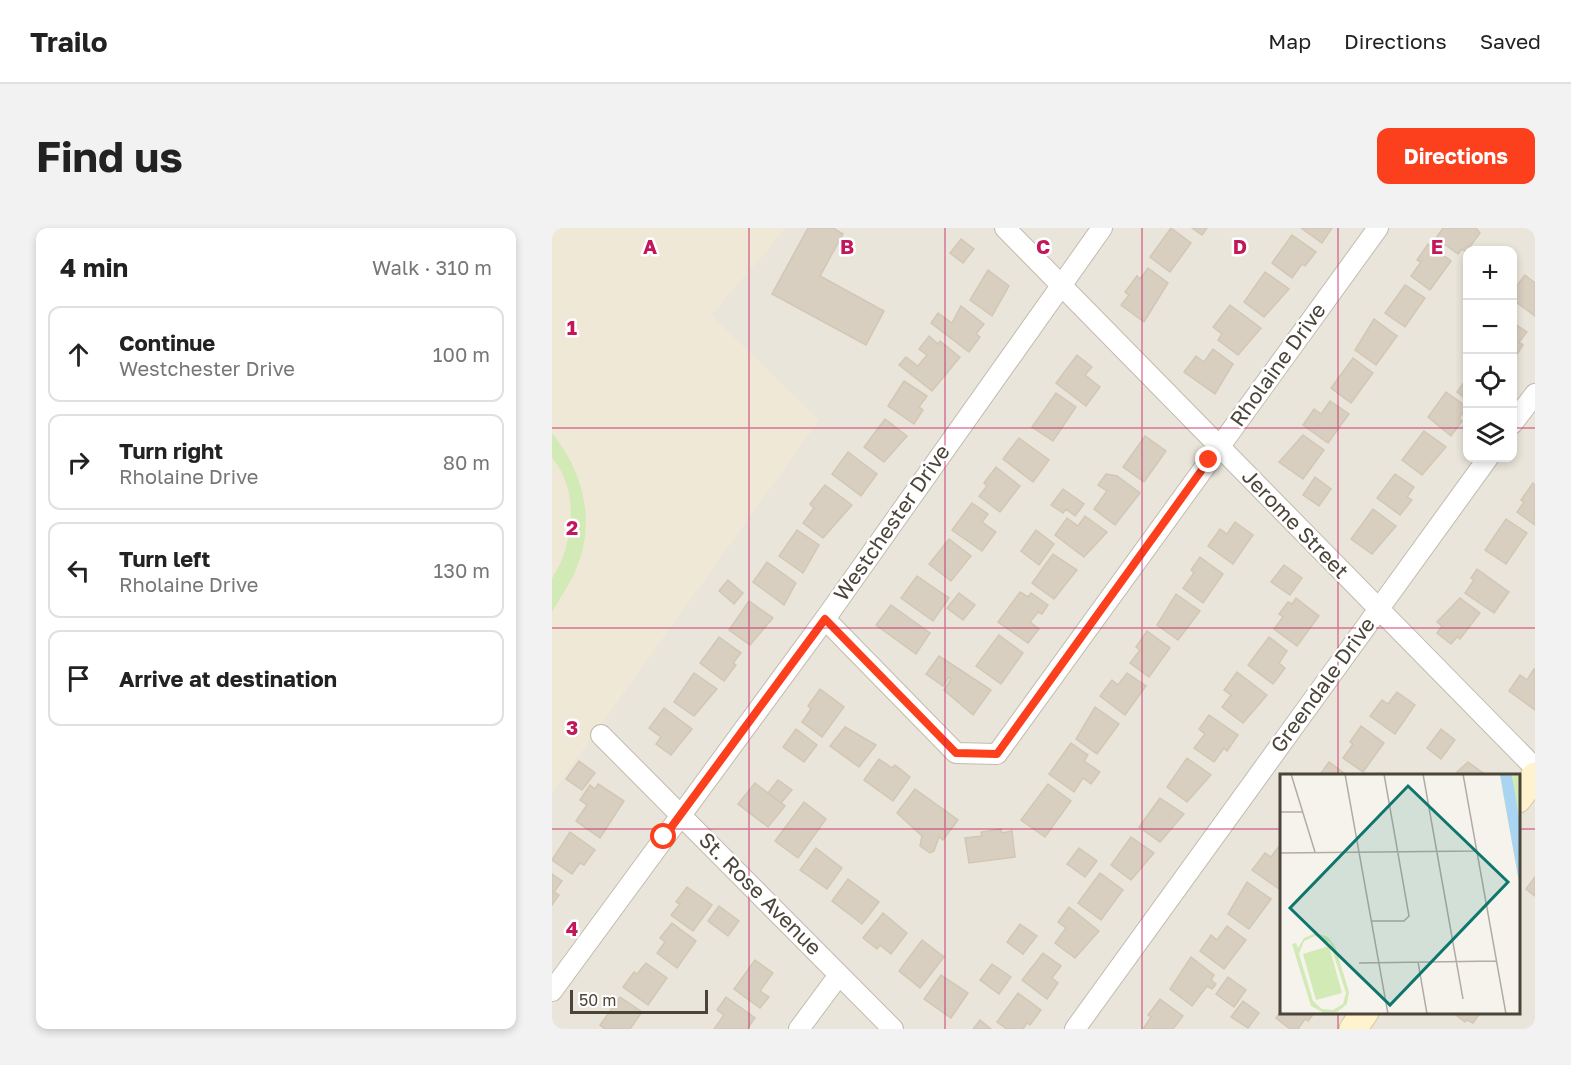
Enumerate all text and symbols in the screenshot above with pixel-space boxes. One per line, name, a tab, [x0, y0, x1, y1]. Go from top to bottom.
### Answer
text: Trailo	[30, 25, 108, 58]
text: Map	[1268, 28, 1311, 54]
text: Directions	[1344, 28, 1447, 54]
text: Saved	[1480, 28, 1541, 54]
button: Directions	[1377, 128, 1535, 184]
text: Find us	[36, 131, 183, 181]
text: A	[643, 234, 657, 258]
text: B	[840, 234, 854, 258]
text: C	[1036, 234, 1050, 258]
text: D	[1233, 234, 1247, 258]
text: E	[1431, 234, 1443, 258]
map controls	[1463, 246, 1517, 462]
button: +	[1463, 246, 1517, 300]
text: 4 min	[60, 252, 128, 283]
text: Walk · 310 m	[372, 255, 492, 279]
street label: Rholaine Drive	[1224, 298, 1331, 431]
button: −	[1463, 300, 1517, 354]
text: 1	[567, 315, 577, 339]
text: Continue	[119, 329, 215, 356]
icon: ahead	[62, 338, 95, 371]
text: 100 m	[433, 342, 490, 366]
button: locate	[1463, 354, 1517, 408]
text: Westchester Drive	[119, 356, 295, 380]
button: layers	[1463, 408, 1517, 462]
text: Turn right	[119, 437, 223, 464]
street label: Westchester Drive	[828, 439, 955, 606]
icon: right	[62, 446, 95, 479]
route end	[1195, 446, 1221, 472]
text: 80 m	[443, 450, 490, 474]
street label: Jerome Street	[1237, 463, 1355, 584]
text: Rholaine Drive	[119, 464, 258, 488]
text: 2	[566, 515, 578, 539]
text: Turn left	[119, 545, 210, 572]
icon: left	[62, 554, 95, 587]
text: 130 m	[434, 558, 490, 582]
text: Rholaine Drive	[119, 572, 258, 596]
street label: Greendale Drive	[1264, 612, 1380, 757]
icon: arrive	[62, 662, 95, 695]
text: Arrive at destination	[119, 665, 337, 692]
text: 3	[566, 715, 578, 739]
inset map	[1280, 774, 1520, 1014]
route start	[650, 823, 676, 849]
street label: St. Rose Avenue	[694, 826, 828, 960]
text: 4	[566, 916, 578, 940]
scale bar	[570, 987, 708, 1014]
text: 50 m	[579, 990, 616, 1010]

